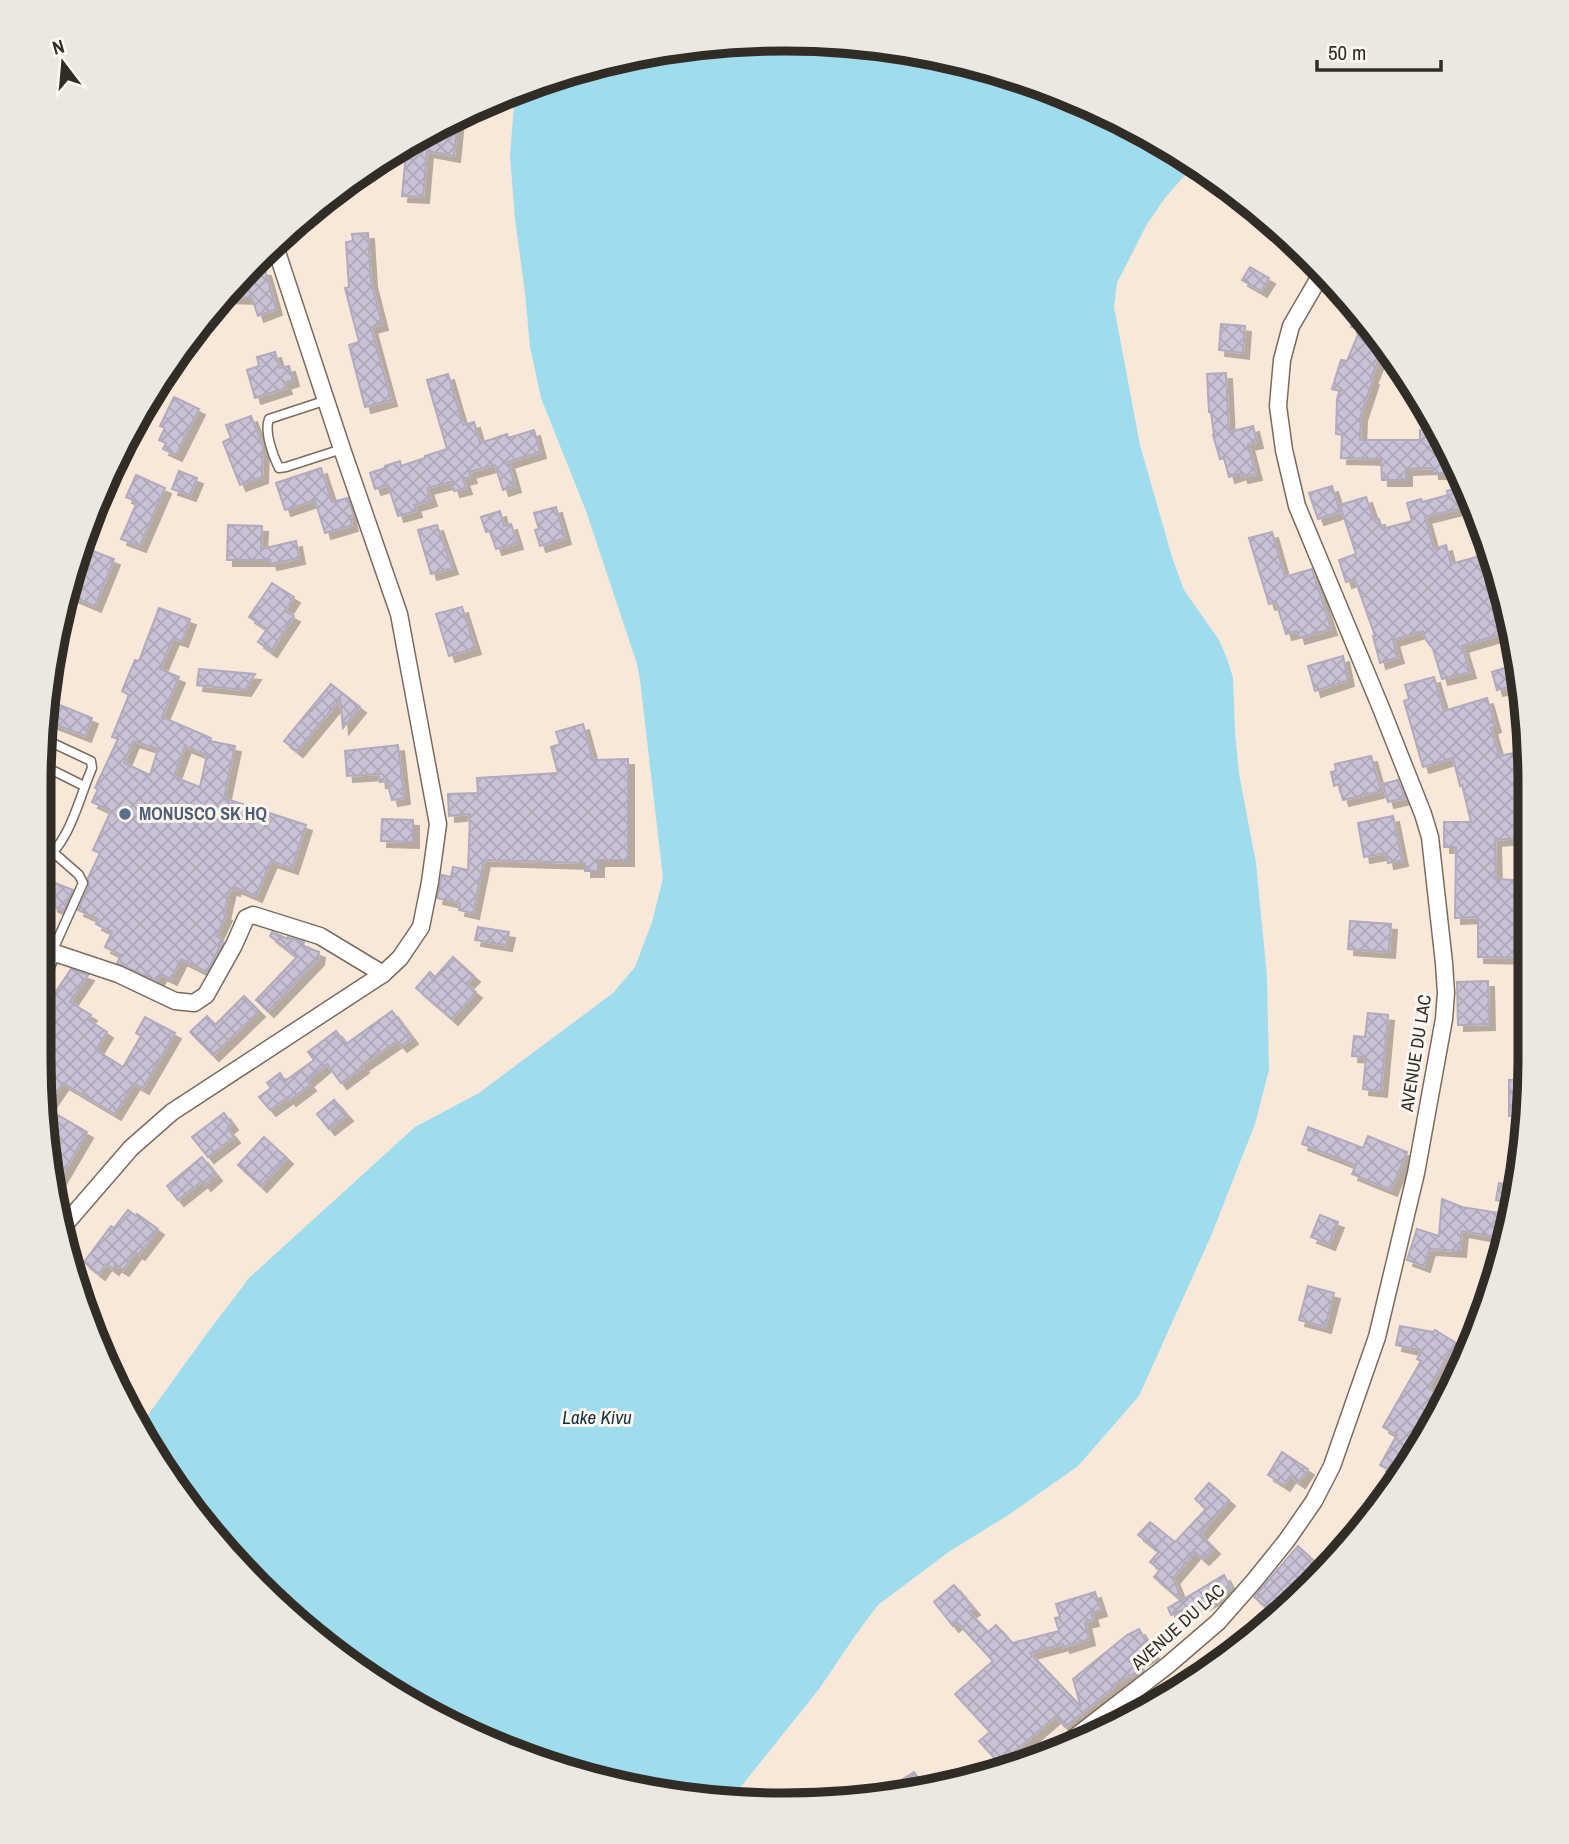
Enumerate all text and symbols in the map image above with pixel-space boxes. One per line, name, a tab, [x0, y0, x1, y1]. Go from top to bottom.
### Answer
north arrow	[28, 28, 98, 98]
scale bar	[1317, 28, 1441, 72]
text: N	[49, 33, 67, 61]
text: 50 m	[1328, 38, 1366, 67]
place label: MONUSCO SK HQ	[139, 801, 267, 826]
marker: MONUSCO SK HQ	[117, 806, 133, 822]
street label: AVENUE DU LAC	[1394, 993, 1437, 1114]
water label: Lake Kivu	[562, 1404, 632, 1430]
street label: AVENUE DU LAC	[1125, 1578, 1230, 1676]

